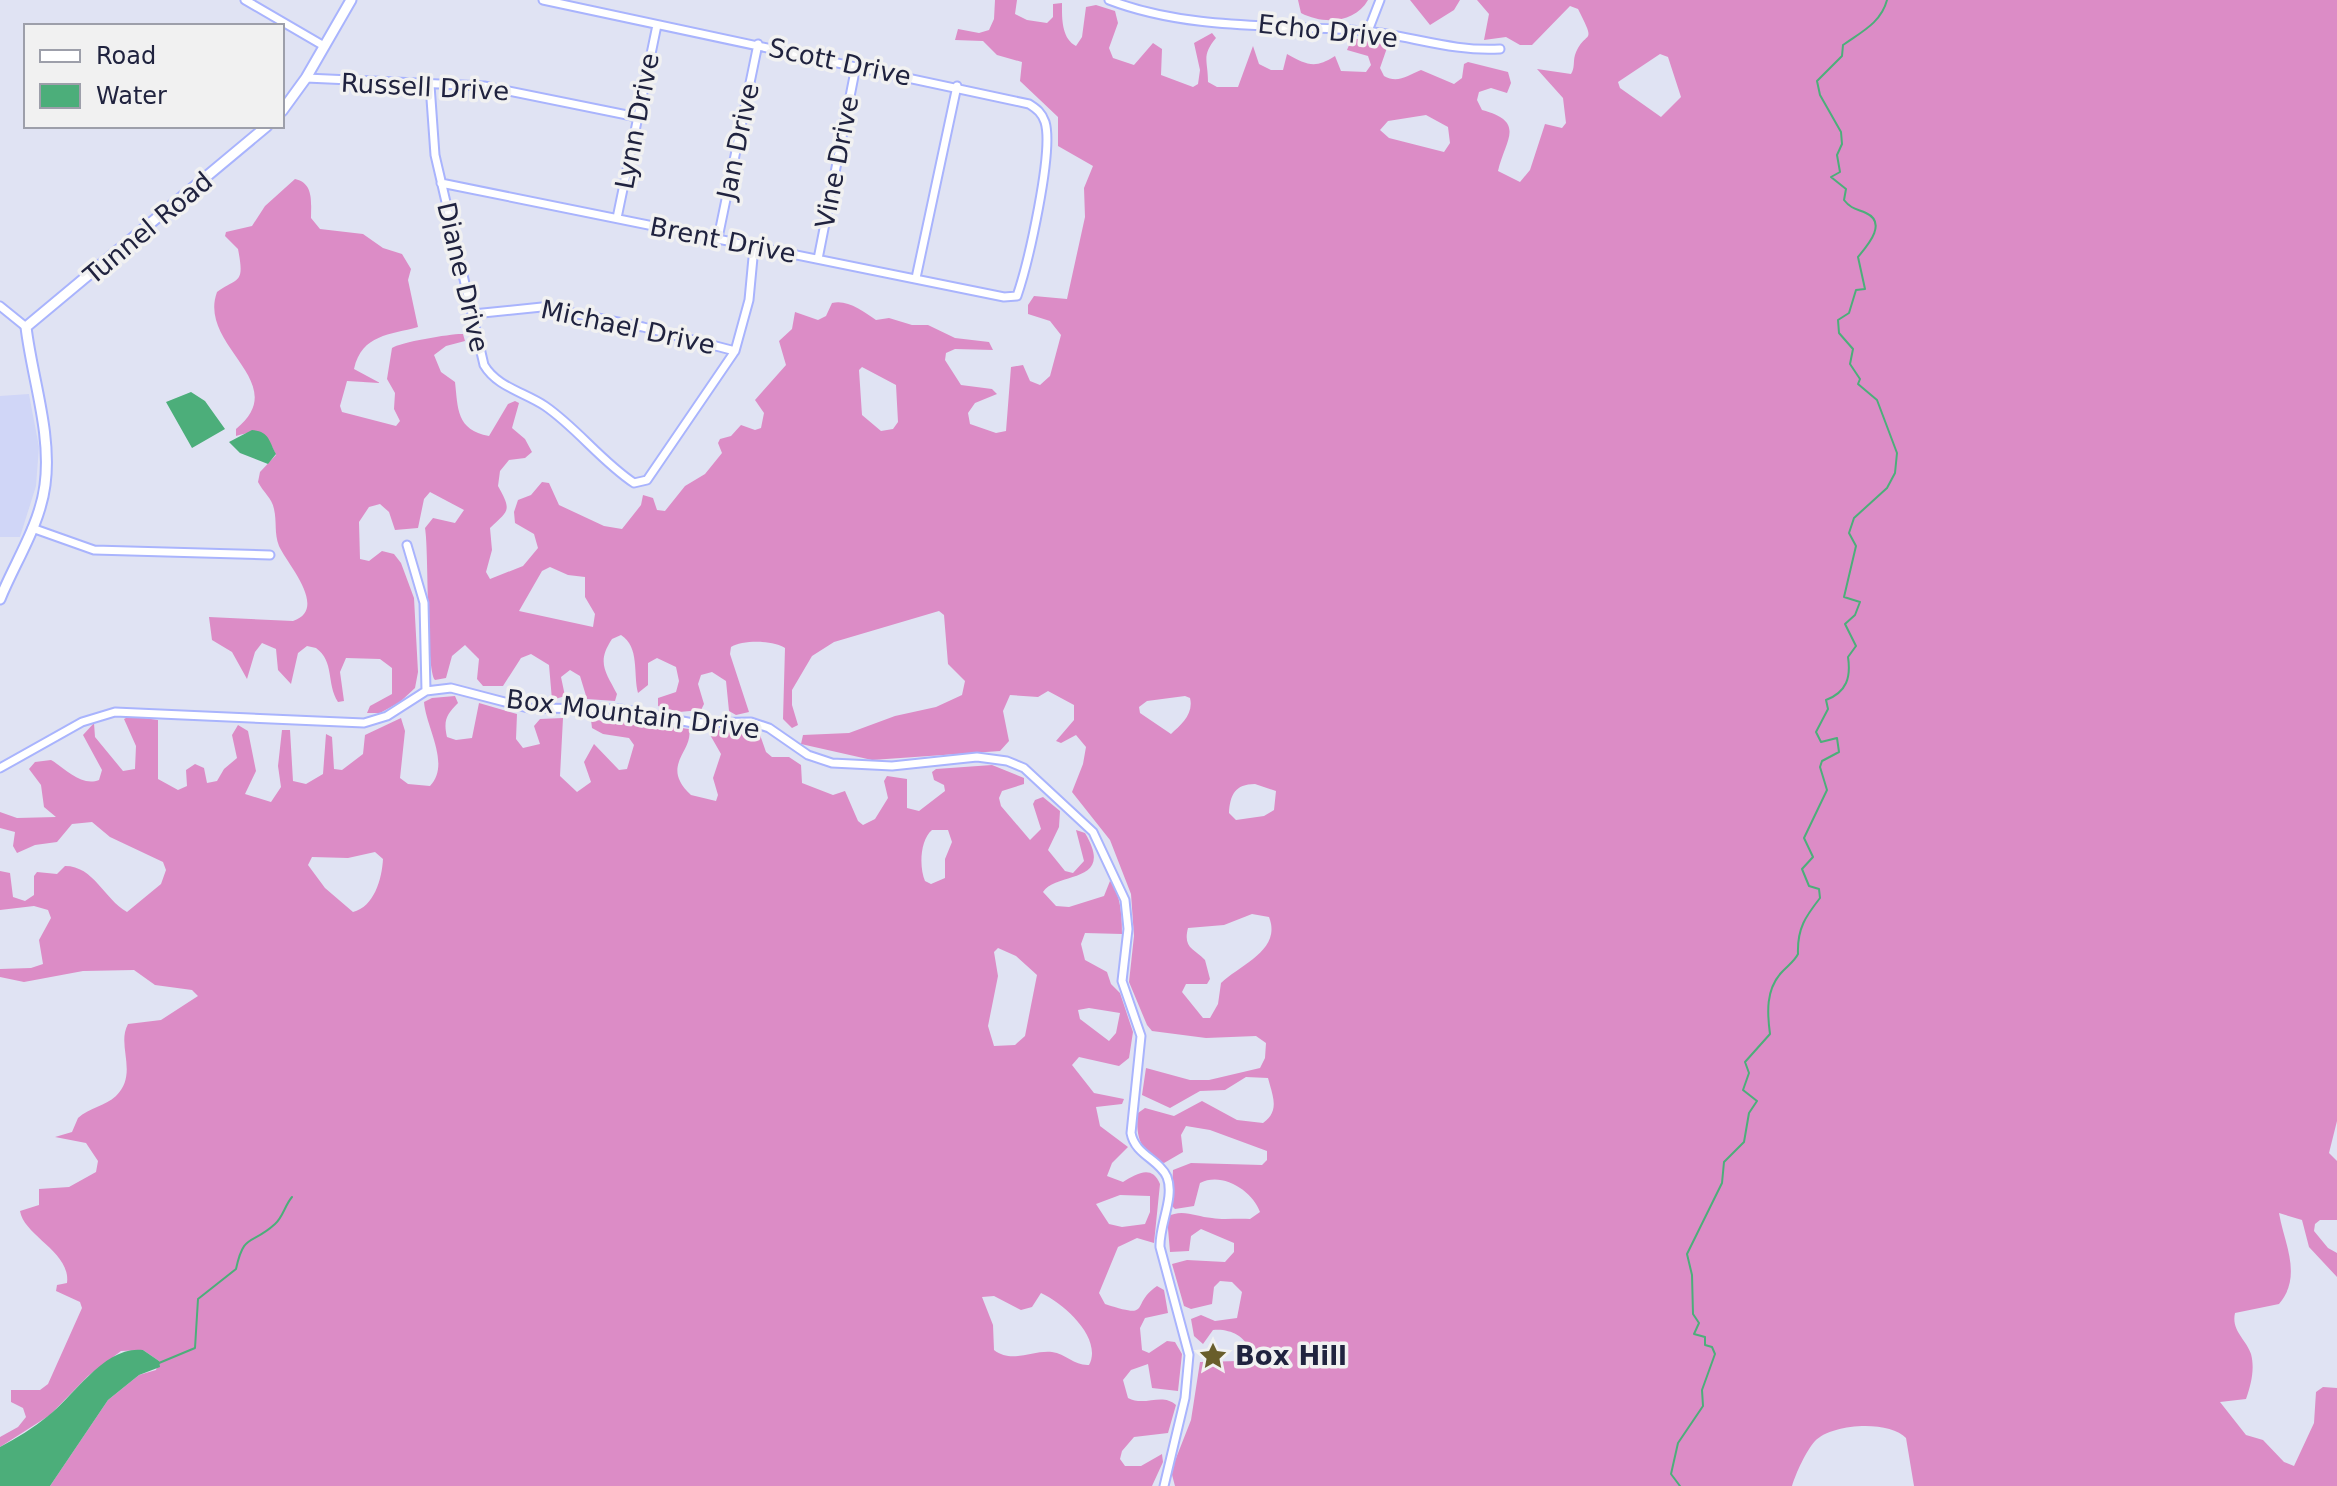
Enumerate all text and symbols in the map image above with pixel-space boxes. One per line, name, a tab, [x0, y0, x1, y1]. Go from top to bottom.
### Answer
street label: Echo Drive	[1256, 9, 1400, 53]
legend	[24, 24, 284, 128]
street label: Scott Drive	[766, 32, 914, 92]
text: Road	[96, 42, 156, 70]
street label: Lynn Drive	[609, 50, 665, 192]
street label: Russell Drive	[340, 68, 510, 106]
street label: Jan Drive	[711, 80, 765, 204]
text: Water	[96, 82, 167, 110]
street label: Vine Drive	[809, 93, 865, 231]
street label: Tunnel Road	[77, 166, 218, 291]
street label: Diane Drive	[431, 199, 495, 355]
street label: Brent Drive	[647, 211, 799, 269]
street label: Michael Drive	[538, 294, 718, 360]
street label: Box Mountain Drive	[504, 684, 762, 744]
place icon: Box Hill	[1198, 1341, 1228, 1371]
place label: Box Hill	[1235, 1341, 1347, 1371]

